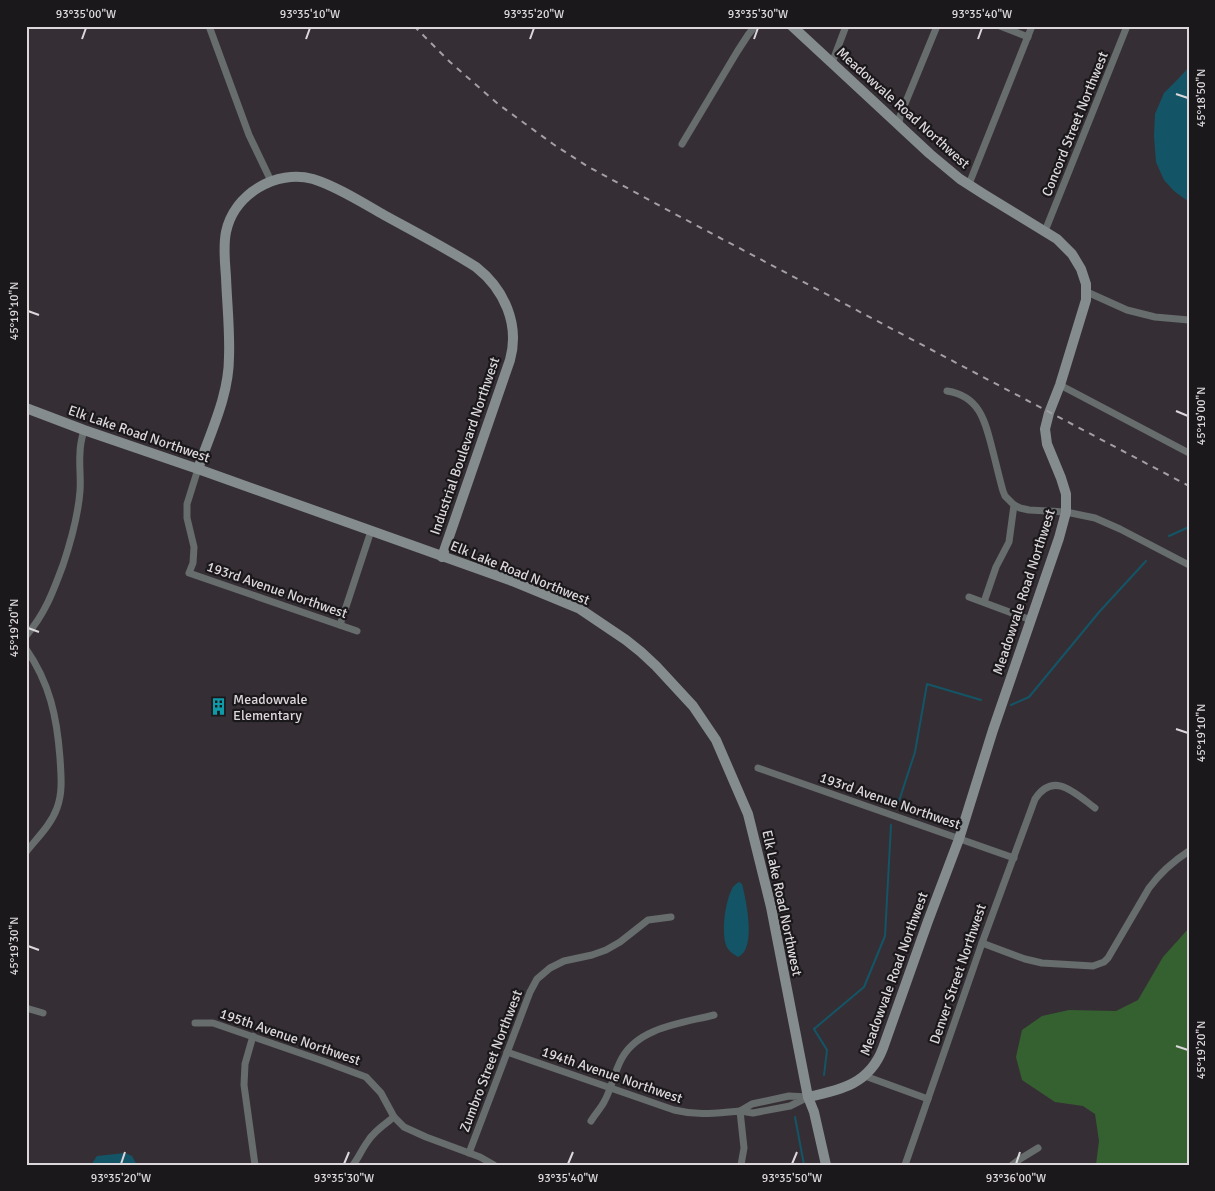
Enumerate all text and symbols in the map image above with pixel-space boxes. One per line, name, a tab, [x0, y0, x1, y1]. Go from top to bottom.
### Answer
text: 93°35'00"W	[56, 7, 116, 22]
text: 93°35'10"W	[280, 7, 340, 22]
text: 93°35'20"W	[504, 7, 564, 22]
text: 93°35'30"W	[728, 7, 788, 22]
text: 93°35'40"W	[952, 7, 1012, 22]
street label: Meadowvale Road Northwest	[833, 44, 973, 172]
street label: Concord Street Northwest	[1038, 49, 1112, 199]
text: 45°18'50"N	[1194, 69, 1209, 127]
text: 45°19'10"N	[7, 282, 22, 340]
street label: Industrial Boulevard Northwest	[427, 355, 504, 537]
text: 45°19'00"N	[1194, 387, 1209, 445]
street label: Elk Lake Road Northwest	[66, 402, 212, 466]
street label: Meadowvale Road Northwest	[989, 507, 1059, 677]
street label: Elk Lake Road Northwest	[448, 537, 592, 609]
street label: 193rd Avenue Northwest	[204, 558, 350, 622]
text: 45°19'20"N	[7, 599, 22, 657]
place label: Meadowvale Elementary	[233, 691, 307, 724]
building icon: Meadowvale Elementary	[209, 697, 229, 717]
text: 45°19'10"N	[1194, 704, 1209, 762]
street label: 193rd Avenue Northwest	[817, 769, 963, 833]
street label: Elk Lake Road Northwest	[758, 828, 806, 978]
street label: Meadowvale Road Northwest	[856, 890, 932, 1058]
street label: Denver Street Northwest	[926, 902, 990, 1046]
text: 45°19'30"N	[7, 917, 22, 975]
street label: Zumbro Street Northwest	[456, 987, 526, 1135]
street label: 195th Avenue Northwest	[217, 1005, 363, 1069]
text: 45°19'20"N	[1194, 1021, 1209, 1079]
street label: 194th Avenue Northwest	[539, 1043, 685, 1107]
text: 93°35'20"W	[91, 1171, 151, 1186]
text: 93°35'30"W	[314, 1171, 374, 1186]
text: 93°35'40"W	[538, 1171, 598, 1186]
text: 93°35'50"W	[762, 1171, 822, 1186]
text: 93°36'00"W	[986, 1171, 1046, 1186]

